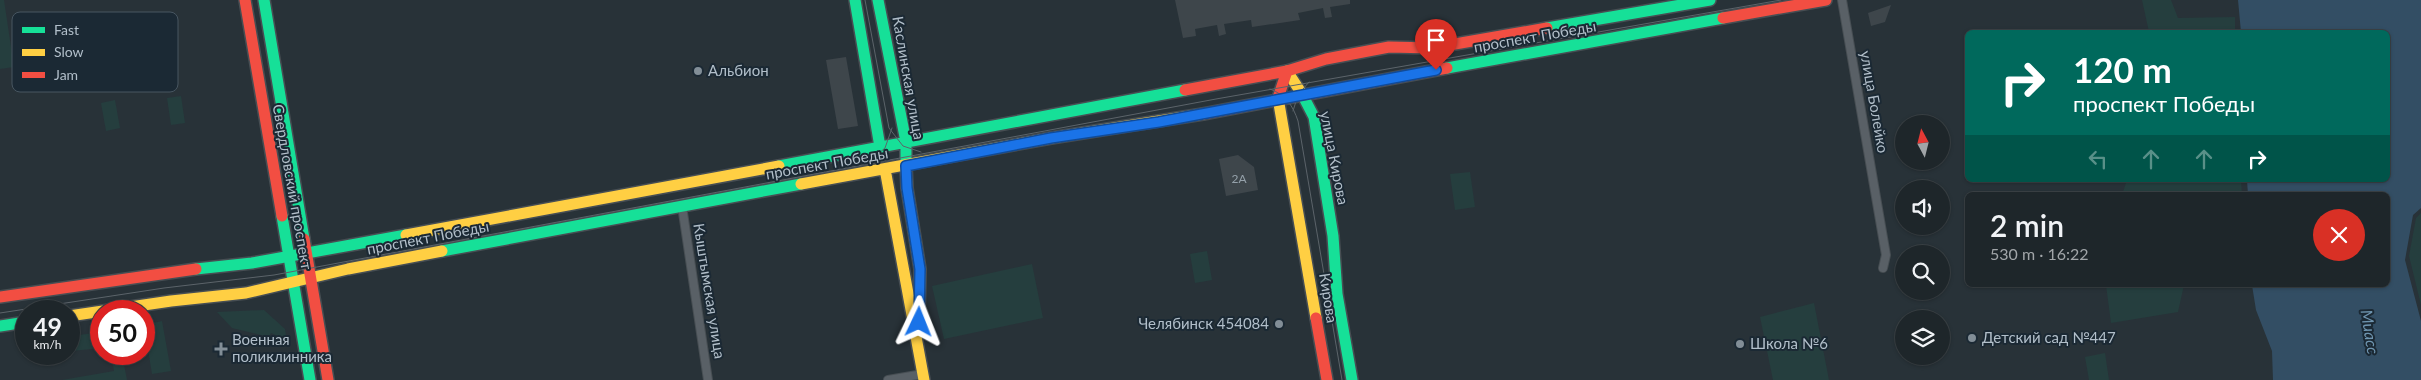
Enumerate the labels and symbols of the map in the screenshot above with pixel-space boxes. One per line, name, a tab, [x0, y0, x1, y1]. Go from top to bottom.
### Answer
legend	[12, 12, 178, 92]
street label: Каслинская улица	[889, 15, 929, 141]
street label: проспект Победы	[1472, 16, 1598, 56]
pin	[1415, 19, 1457, 70]
text: Fast	[54, 21, 79, 38]
text: Slow	[54, 43, 84, 60]
street label: улица Болейко	[1857, 49, 1893, 154]
place label: Альбион	[708, 61, 769, 79]
marker: Альбион	[692, 65, 704, 77]
text: Jam	[54, 66, 78, 83]
street label: Свердловский проспект	[270, 103, 316, 271]
street label: улица Кирова	[1317, 109, 1353, 206]
north arrow	[1895, 115, 1950, 170]
street label: проспект Победы	[764, 143, 890, 183]
house number: 2А	[1231, 171, 1247, 186]
street label: проспект Победы	[365, 216, 490, 258]
street label: Кыштымская улица	[690, 222, 730, 360]
street label: Кирова	[1316, 272, 1342, 324]
position arrow	[892, 295, 944, 347]
speed limit sign: 50	[90, 300, 155, 365]
water label: Миасс	[2358, 308, 2383, 355]
place label: Челябинск 454084	[1138, 314, 1269, 332]
marker: Челябинск 454084	[1273, 318, 1285, 330]
place label: Детский сад №447	[1982, 328, 2116, 346]
place label: Военная поликлинника	[232, 330, 332, 365]
marker: Детский сад №447	[1966, 332, 1978, 344]
place label: Школа №6	[1750, 334, 1828, 352]
marker: Школа №6	[1734, 338, 1746, 350]
marker: Военная поликлинника	[214, 342, 228, 356]

